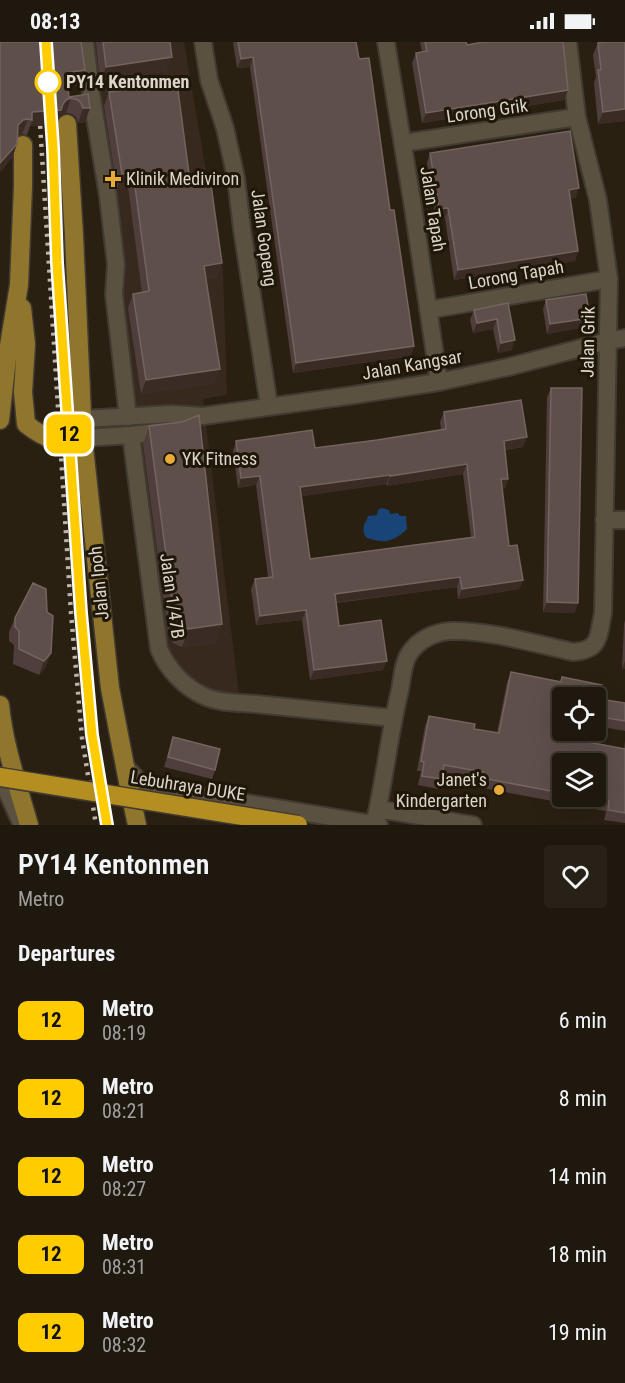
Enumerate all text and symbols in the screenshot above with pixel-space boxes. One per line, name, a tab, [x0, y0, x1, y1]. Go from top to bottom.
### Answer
text: 08:13	[30, 9, 81, 34]
marker: PY14 Kentonmen	[35, 69, 61, 95]
place label: PY14 Kentonmen	[66, 71, 189, 92]
street label: Lorong Grik	[445, 94, 529, 127]
street label: Jalan Tapah	[416, 165, 451, 253]
place label: Klinik Mediviron	[126, 168, 239, 189]
marker: Klinik Mediviron	[104, 170, 122, 188]
street label: Jalan Gopeng	[247, 188, 282, 288]
street label: Lorong Tapah	[467, 256, 565, 293]
street label: Jalan Grik	[576, 306, 599, 378]
street label: Jalan Kangsar	[360, 345, 464, 384]
line badge: 12	[42, 414, 96, 454]
text: 12	[58, 422, 80, 446]
place label: YK Fitness	[182, 448, 257, 469]
marker: YK Fitness	[163, 452, 177, 466]
street label: Jalan Ipoh	[84, 545, 113, 621]
street label: Jalan 1/47B	[156, 552, 189, 640]
map controls	[552, 687, 606, 807]
button: locate	[552, 687, 606, 741]
button: layers	[552, 753, 606, 807]
street label: Lebuhraya DUKE	[129, 766, 247, 805]
place label: Janet's Kindergarten	[396, 769, 487, 811]
marker: Janet's Kindergarten	[492, 783, 506, 797]
button: heart	[544, 845, 607, 908]
text: PY14 Kentonmen	[18, 848, 209, 881]
text: Metro	[18, 887, 64, 911]
text: Departures	[18, 941, 115, 966]
text: Metro	[102, 996, 154, 1021]
text: 12	[40, 1008, 62, 1032]
text: 6 min	[559, 1008, 607, 1033]
text: 08:19	[102, 1021, 146, 1045]
text: Metro	[102, 1074, 154, 1099]
text: 12	[40, 1086, 62, 1110]
text: 8 min	[559, 1086, 607, 1111]
text: 08:21	[102, 1099, 146, 1123]
text: Metro	[102, 1152, 154, 1177]
text: 12	[40, 1164, 62, 1188]
text: 14 min	[548, 1164, 607, 1189]
text: 08:27	[102, 1177, 146, 1201]
text: Metro	[102, 1230, 154, 1255]
text: 12	[40, 1242, 62, 1266]
text: 18 min	[548, 1242, 607, 1267]
text: 08:31	[102, 1255, 146, 1279]
text: Metro	[102, 1308, 154, 1333]
text: 12	[40, 1320, 62, 1344]
text: 19 min	[548, 1320, 607, 1345]
text: 08:32	[102, 1333, 146, 1357]

